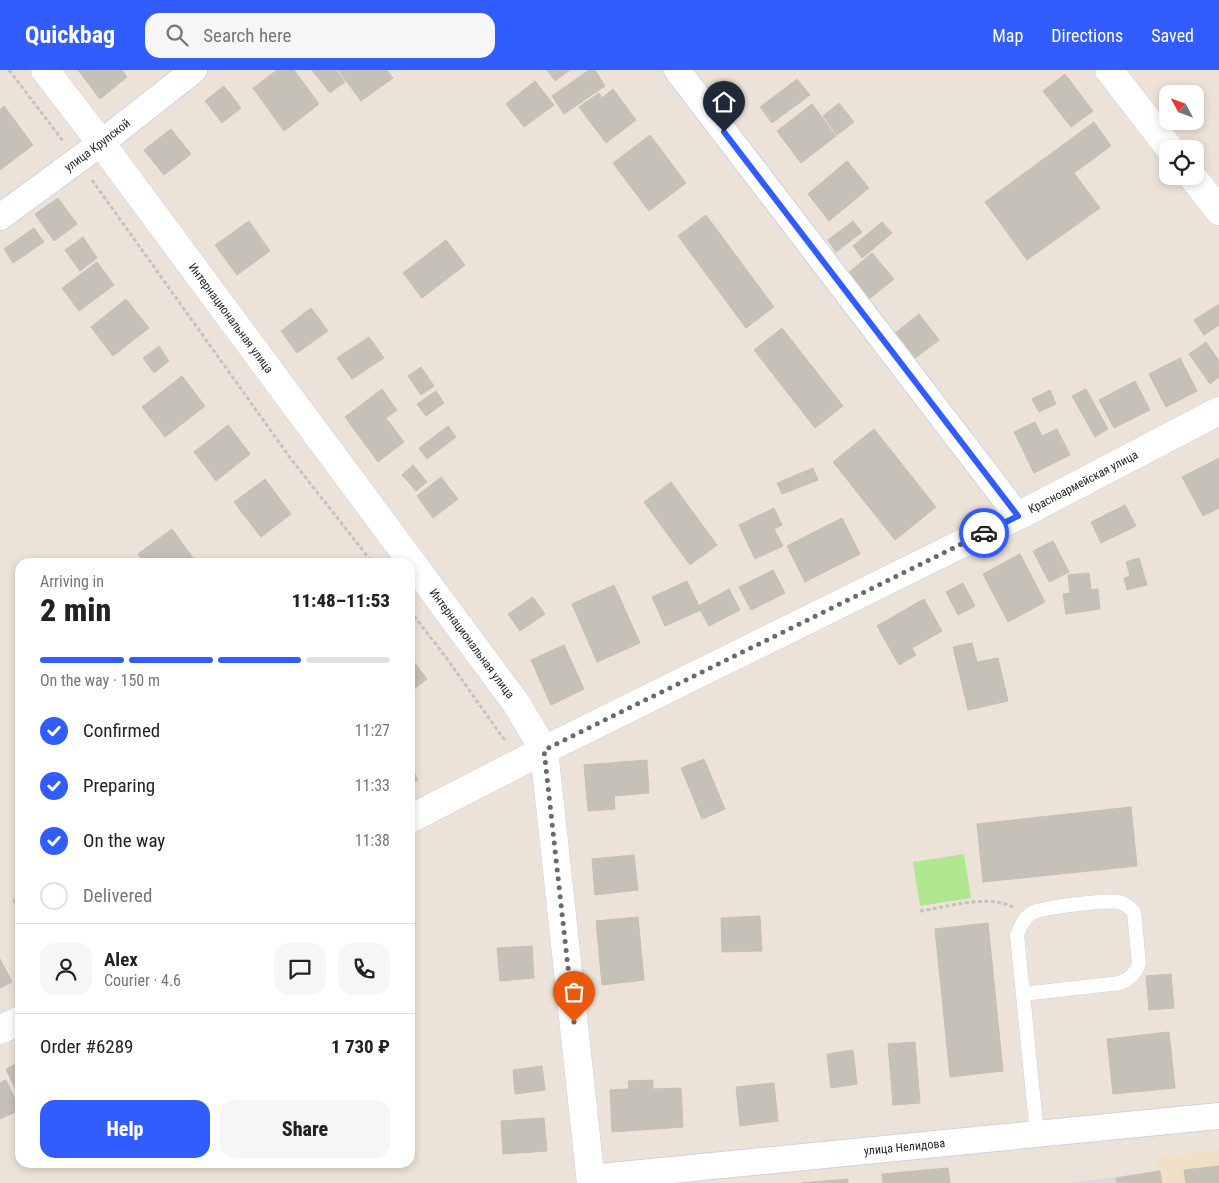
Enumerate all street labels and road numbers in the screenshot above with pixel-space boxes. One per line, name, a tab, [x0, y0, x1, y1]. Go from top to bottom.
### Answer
street label: улица Крупской	[62, 116, 133, 174]
street label: Интернациональная улица	[185, 260, 276, 376]
street label: Красноармейская улица	[1026, 447, 1141, 516]
street label: Интернациональная улица	[427, 586, 517, 701]
street label: улица Нелидова	[863, 1136, 946, 1158]

